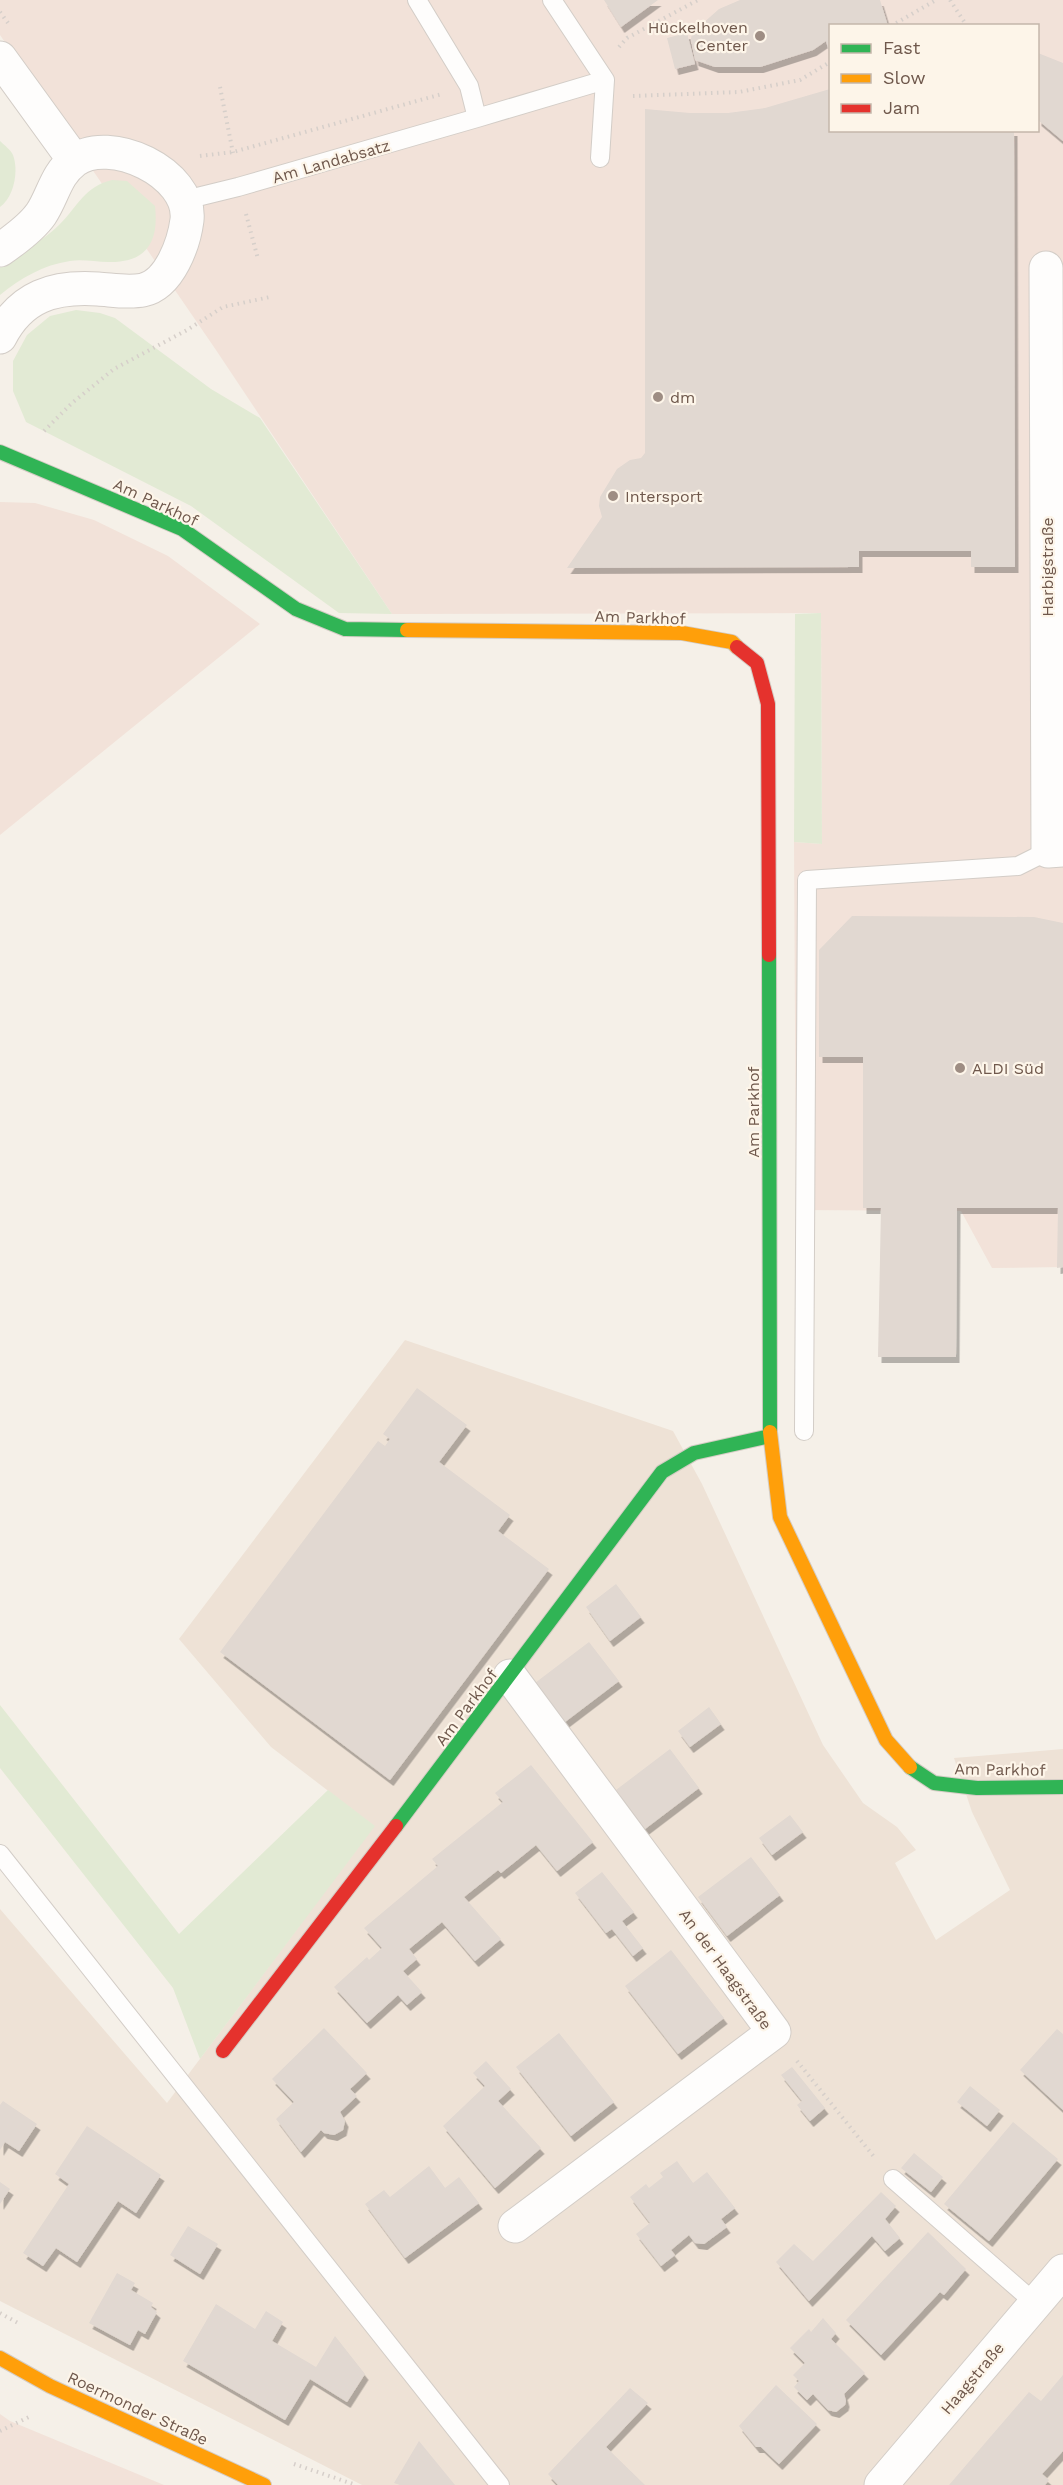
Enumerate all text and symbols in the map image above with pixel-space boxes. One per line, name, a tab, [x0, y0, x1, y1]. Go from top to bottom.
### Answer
place label: Hückelhoven Center	[648, 18, 748, 55]
legend	[829, 24, 1039, 132]
marker: Hückelhoven Center	[753, 29, 767, 43]
text: Fast	[883, 37, 921, 58]
text: Slow	[883, 67, 926, 88]
text: Jam	[883, 97, 920, 118]
street label: Am Landabsatz	[270, 136, 392, 187]
place label: dm	[670, 388, 695, 407]
marker: dm	[651, 390, 665, 404]
street label: Am Parkhof	[110, 475, 202, 531]
place label: Intersport	[625, 487, 703, 506]
marker: Intersport	[606, 489, 620, 503]
street label: Harbigstraße	[1038, 517, 1057, 617]
street label: Am Parkhof	[594, 606, 687, 629]
place label: ALDI Süd	[972, 1059, 1044, 1078]
marker: ALDI Süd	[953, 1061, 967, 1075]
street label: Am Parkhof	[744, 1066, 763, 1158]
street label: Am Parkhof	[431, 1665, 502, 1749]
street label: Am Parkhof	[954, 1759, 1047, 1780]
street label: An der Haagstraße	[675, 1905, 776, 2033]
street label: Haagstraße	[937, 2339, 1008, 2418]
street label: Roermonder Straße	[65, 2368, 211, 2449]

